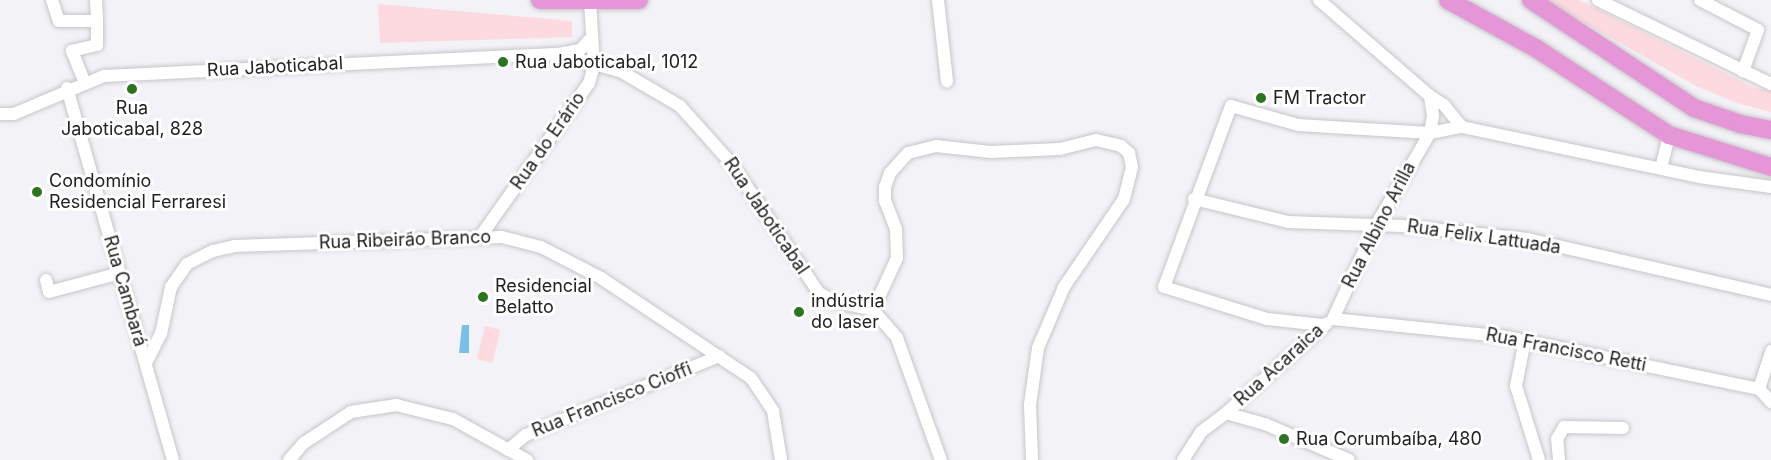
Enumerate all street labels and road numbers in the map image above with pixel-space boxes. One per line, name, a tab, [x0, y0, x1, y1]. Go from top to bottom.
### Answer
street label: Rua Jaboticabal	[206, 53, 344, 81]
street label: Rua do Erário	[506, 88, 590, 194]
street label: Rua Jaboticabal	[719, 154, 813, 278]
street label: Rua Albino Arilla	[1338, 158, 1420, 292]
street label: Rua Felix Lattuada	[1406, 216, 1562, 258]
street label: Rua Ribeirão Branco	[319, 226, 491, 254]
street label: Rua Cambará	[99, 233, 151, 349]
street label: Rua Acaraica	[1230, 319, 1328, 411]
street label: Rua Francisco Retti	[1484, 324, 1648, 376]
street label: Rua Francisco Cioffi	[529, 358, 695, 442]

